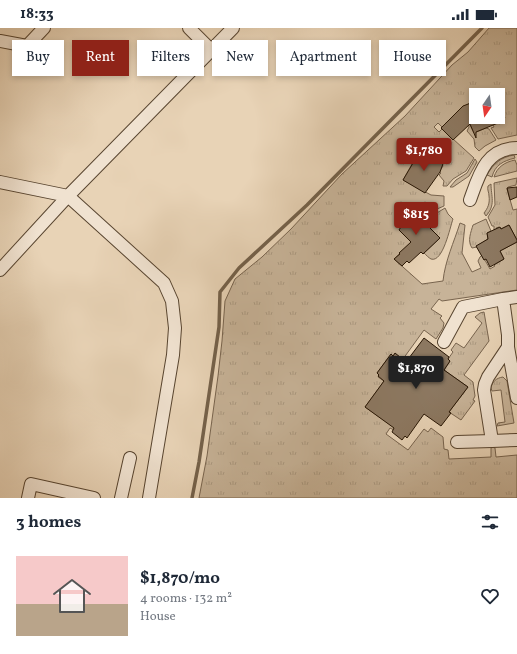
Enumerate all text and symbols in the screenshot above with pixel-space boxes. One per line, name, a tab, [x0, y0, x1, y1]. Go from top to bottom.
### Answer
text: 18:33	[20, 4, 54, 25]
chip: Buy	[12, 40, 64, 76]
chip: Rent	[72, 40, 129, 76]
chip: Filters	[137, 40, 204, 76]
chip: New	[212, 40, 268, 76]
chip: Apartment	[276, 40, 371, 76]
chip: House	[379, 40, 446, 76]
north arrow	[469, 88, 505, 124]
map controls	[469, 88, 505, 124]
pin: $1,780	[391, 138, 457, 172]
text: $1,780	[406, 142, 442, 160]
pin: $815	[392, 202, 440, 236]
text: $815	[403, 206, 429, 224]
pin: $1,870	[383, 356, 449, 390]
text: $1,870	[397, 360, 435, 378]
text: 3 homes	[16, 511, 81, 534]
icon: filters	[479, 511, 501, 533]
text: $1,870/mo	[140, 567, 220, 590]
icon: home	[48, 572, 96, 620]
icon: heart	[479, 585, 501, 607]
text: 4 rooms · 132 m²	[140, 590, 232, 608]
text: House	[140, 608, 176, 626]

